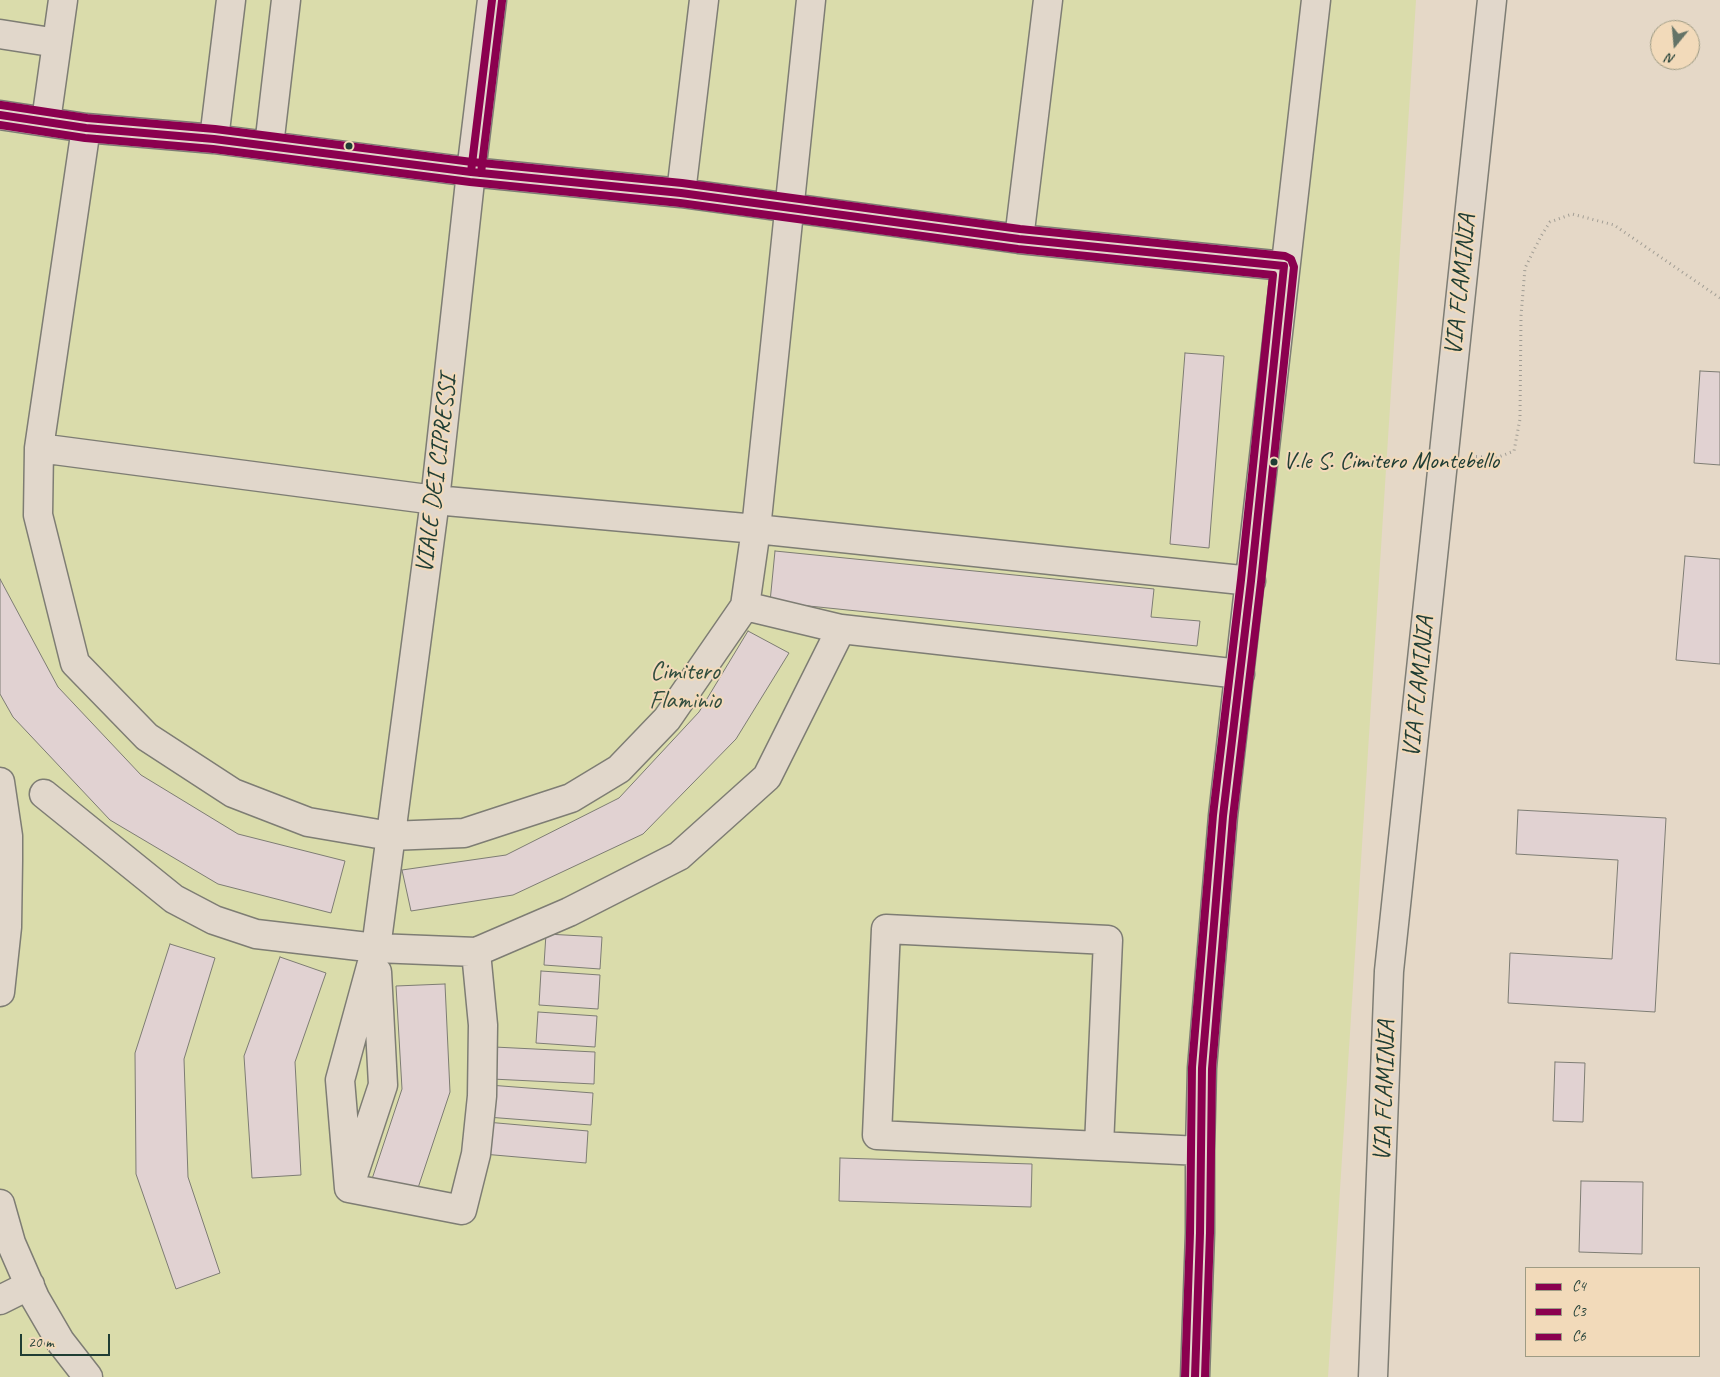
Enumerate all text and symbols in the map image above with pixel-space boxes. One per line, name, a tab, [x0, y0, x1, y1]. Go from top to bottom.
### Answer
north arrow	[1650, 20, 1700, 70]
text: N	[1664, 49, 1677, 68]
unlabelled marker	[344, 141, 354, 151]
street label: VIA FLAMINIA	[1439, 213, 1483, 357]
street label: VIALE DEI CIPRESSI	[410, 373, 464, 575]
place label: V.le S. Cimitero Montebello	[1283, 448, 1499, 476]
marker: V.le S. Cimitero Montebello	[1269, 457, 1279, 467]
street label: VIA FLAMINIA	[1397, 615, 1441, 759]
park label: Cimitero Flaminio	[649, 657, 721, 716]
street label: VIA FLAMINIA	[1368, 1020, 1402, 1162]
legend	[1525, 1267, 1700, 1357]
text: C4	[1572, 1277, 1586, 1296]
text: C3	[1572, 1302, 1586, 1321]
scale bar	[22, 1324, 112, 1356]
text: C6	[1572, 1327, 1586, 1346]
text: 20 m	[28, 1333, 54, 1352]

